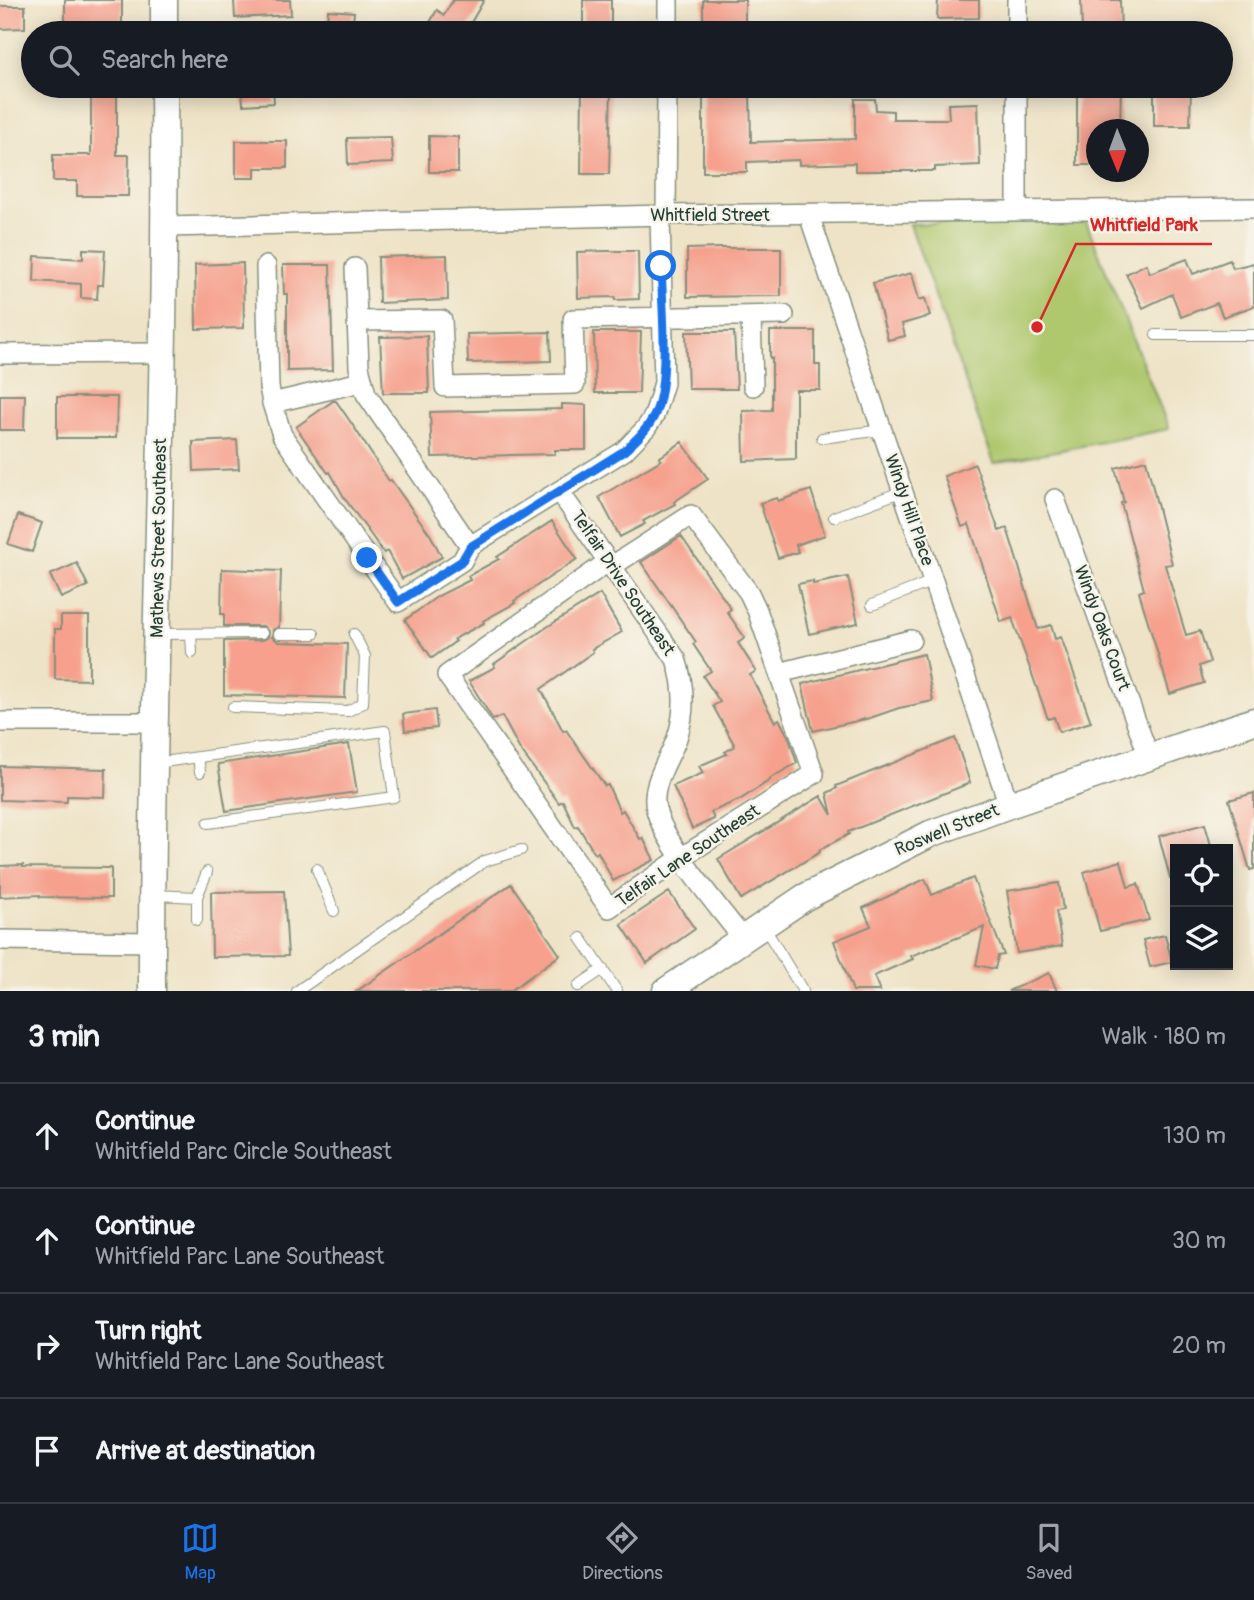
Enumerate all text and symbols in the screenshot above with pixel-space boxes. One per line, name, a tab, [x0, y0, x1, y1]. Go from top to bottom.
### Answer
search box	[21, 21, 1233, 98]
icon: search	[45, 41, 83, 79]
text: Search here	[101, 44, 228, 76]
north arrow	[1086, 119, 1149, 182]
street label: Whitfield Street	[650, 204, 771, 227]
callout: Whitfield Park	[1076, 204, 1212, 244]
text: Whitfield Park	[1090, 213, 1199, 237]
route start	[645, 250, 676, 281]
street label: Mathews Street Southeast	[146, 437, 172, 638]
street label: Windy Hill Place	[879, 451, 939, 569]
street label: Telfair Drive Southeast	[566, 506, 681, 661]
route end	[351, 542, 382, 573]
street label: Windy Oaks Court	[1069, 562, 1136, 695]
street label: Roswell Street	[891, 798, 1003, 861]
street label: Telfair Lane Southeast	[612, 799, 765, 913]
map controls	[1170, 844, 1233, 970]
button: locate	[1170, 844, 1233, 907]
button: layers	[1170, 907, 1233, 970]
text: 3 min	[28, 1018, 100, 1055]
text: Walk · 180 m	[1101, 1022, 1226, 1051]
text: Continue	[95, 1105, 195, 1137]
icon: ahead	[28, 1117, 66, 1155]
text: 130 m	[1163, 1121, 1226, 1150]
text: Whitfield Parc Circle Southeast	[95, 1137, 392, 1166]
text: Continue	[95, 1210, 195, 1242]
icon: ahead	[28, 1222, 66, 1260]
text: 30 m	[1172, 1226, 1226, 1255]
text: Whitfield Parc Lane Southeast	[95, 1242, 384, 1271]
text: Turn right	[95, 1315, 201, 1347]
icon: right	[28, 1327, 66, 1365]
text: 20 m	[1172, 1331, 1226, 1360]
text: Whitfield Parc Lane Southeast	[95, 1347, 384, 1376]
icon: arrive	[28, 1432, 66, 1470]
text: Arrive at destination	[95, 1435, 315, 1467]
tab: Map	[181, 1519, 219, 1585]
tab: Directions	[582, 1519, 663, 1585]
tab: Saved	[1025, 1519, 1073, 1585]

